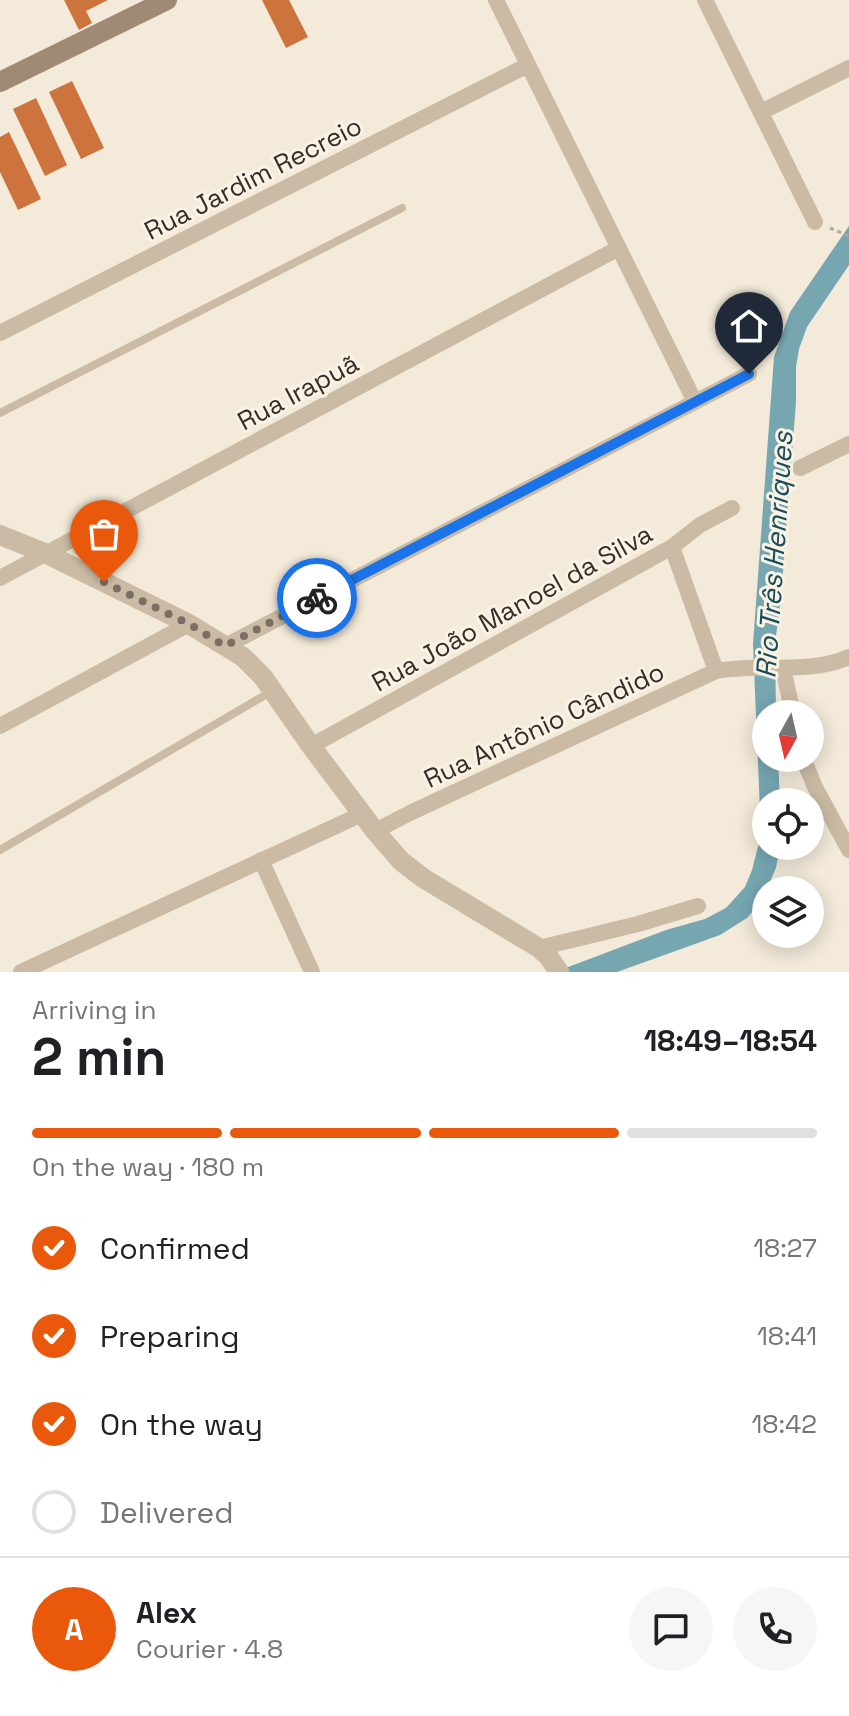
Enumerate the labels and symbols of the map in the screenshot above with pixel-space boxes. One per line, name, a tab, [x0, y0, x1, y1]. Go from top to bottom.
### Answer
street label: Rua Jardim Recreio	[139, 108, 367, 248]
pin	[715, 292, 783, 374]
street label: Rua Irapuã	[232, 346, 364, 438]
water label: Rio Três Henriques	[747, 429, 801, 680]
pin	[70, 500, 138, 582]
street label: Rua João Manoel da Silva	[366, 517, 658, 699]
courier	[277, 558, 357, 638]
street label: Rua Antônio Cândido	[418, 654, 670, 796]
north arrow	[752, 700, 824, 772]

